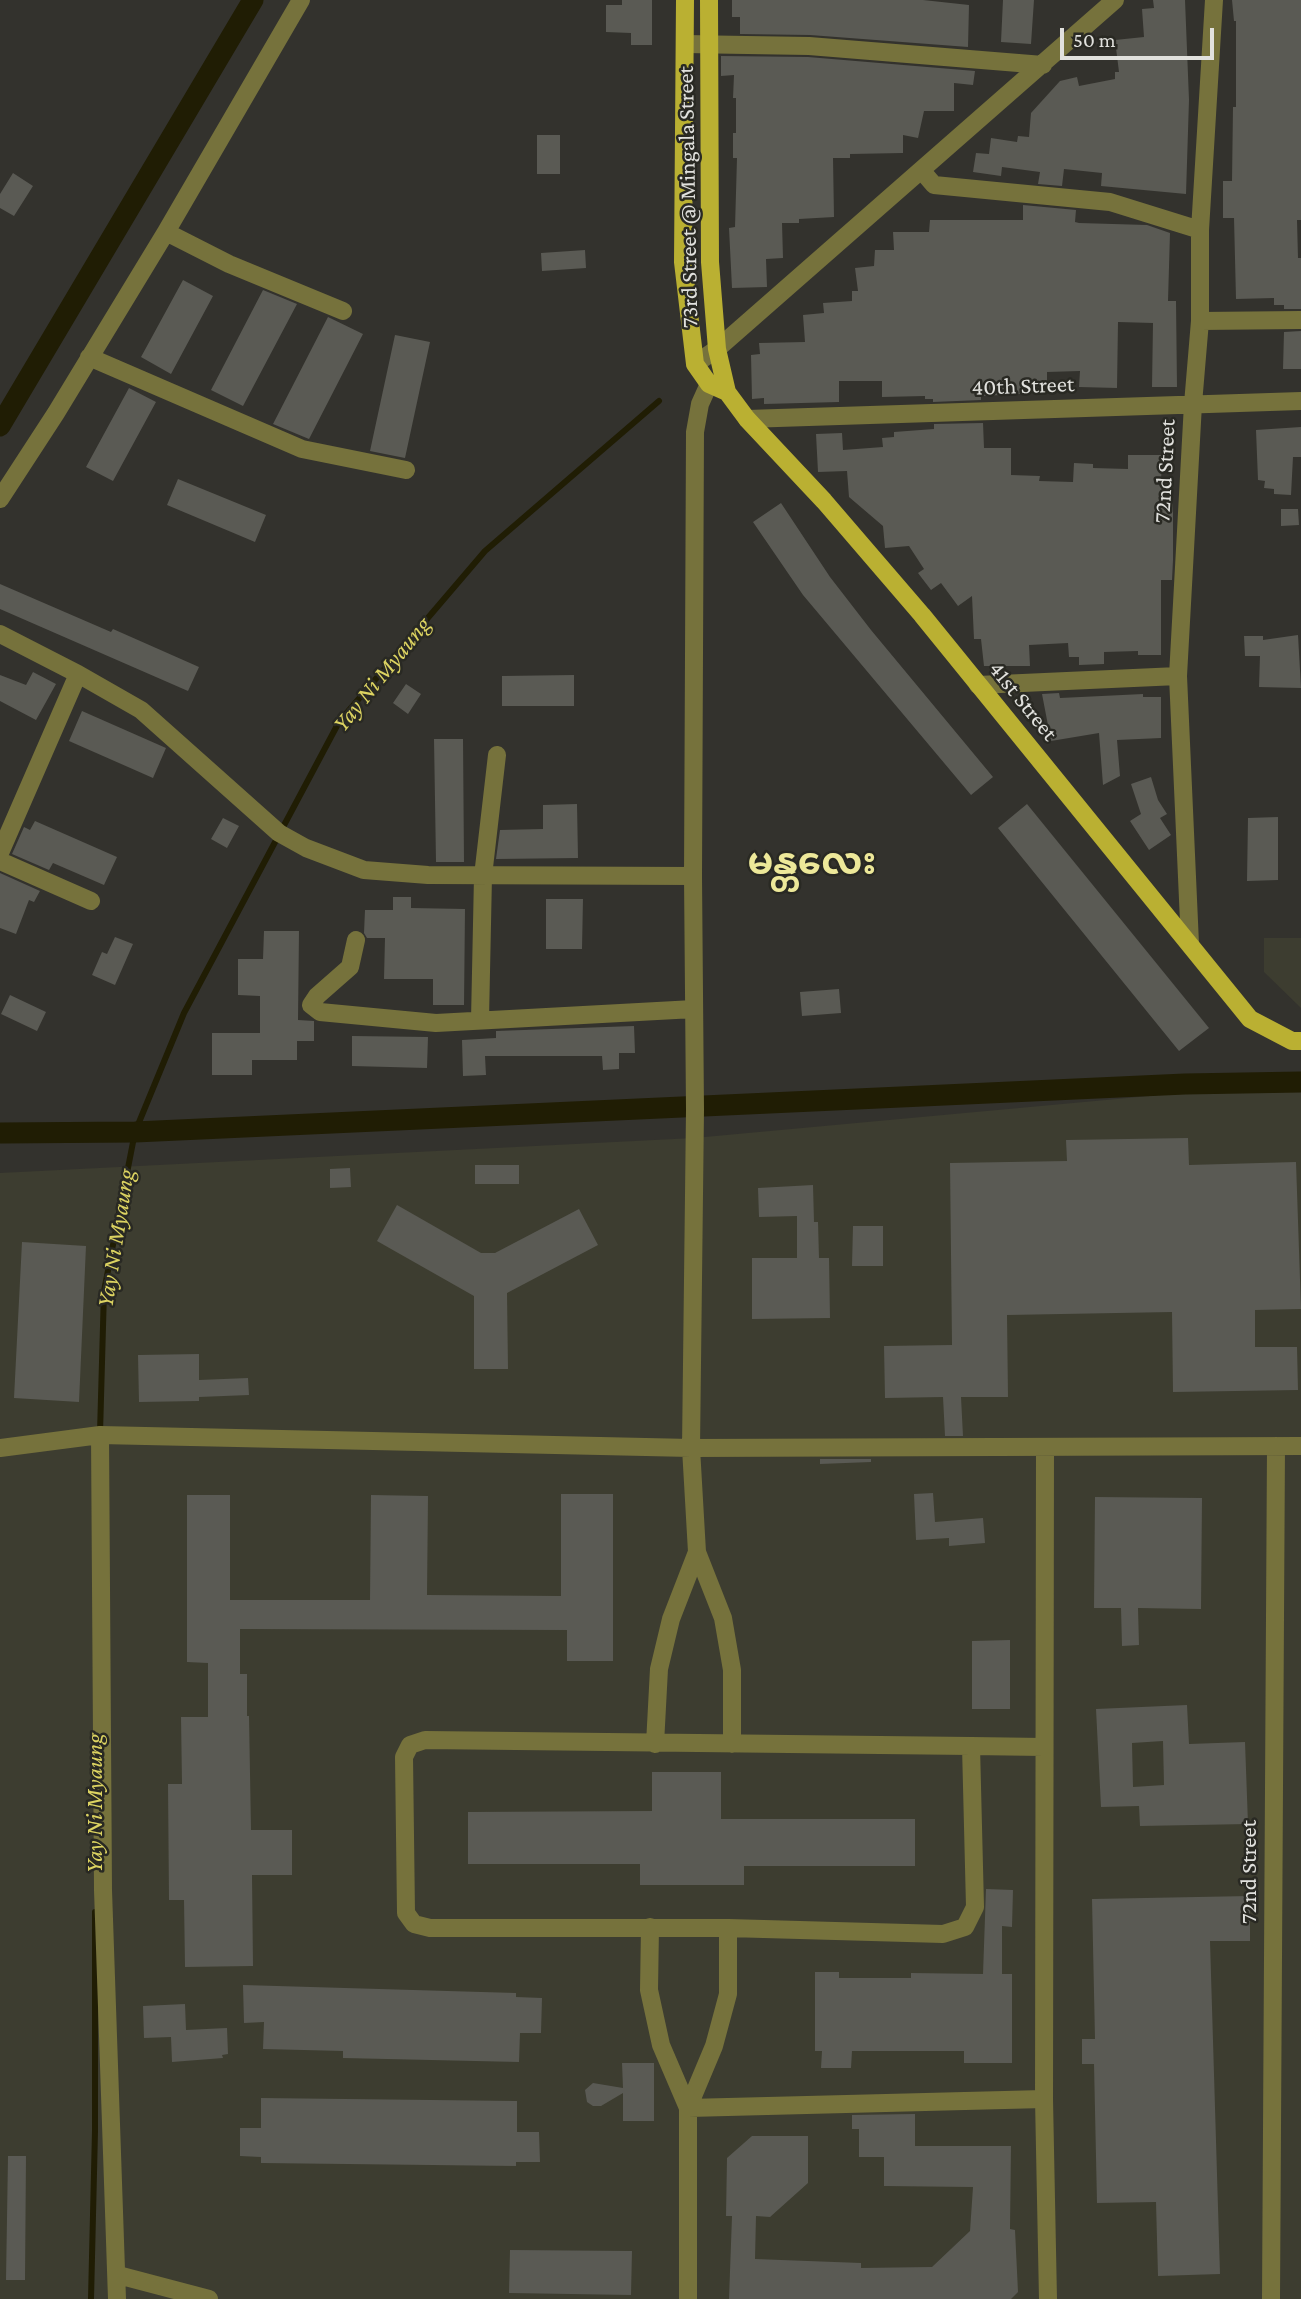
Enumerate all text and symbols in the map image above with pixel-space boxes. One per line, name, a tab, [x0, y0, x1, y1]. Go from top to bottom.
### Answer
scale bar	[1063, 14, 1217, 58]
text: 50 m	[1073, 28, 1116, 52]
street label: 73rd Street @ Mingala Street	[672, 66, 704, 328]
street label: 40th Street	[971, 370, 1075, 402]
street label: 72nd Street	[1148, 418, 1182, 524]
water label: Yay Ni Myaung	[327, 611, 437, 737]
street label: 41st Street	[983, 656, 1063, 746]
district label: မန္တလေး	[748, 841, 876, 885]
water label: Yay Ni Myaung	[91, 1167, 141, 1309]
water label: Yay Ni Myaung	[81, 1733, 109, 1873]
street label: 72nd Street	[1235, 1820, 1263, 1924]

